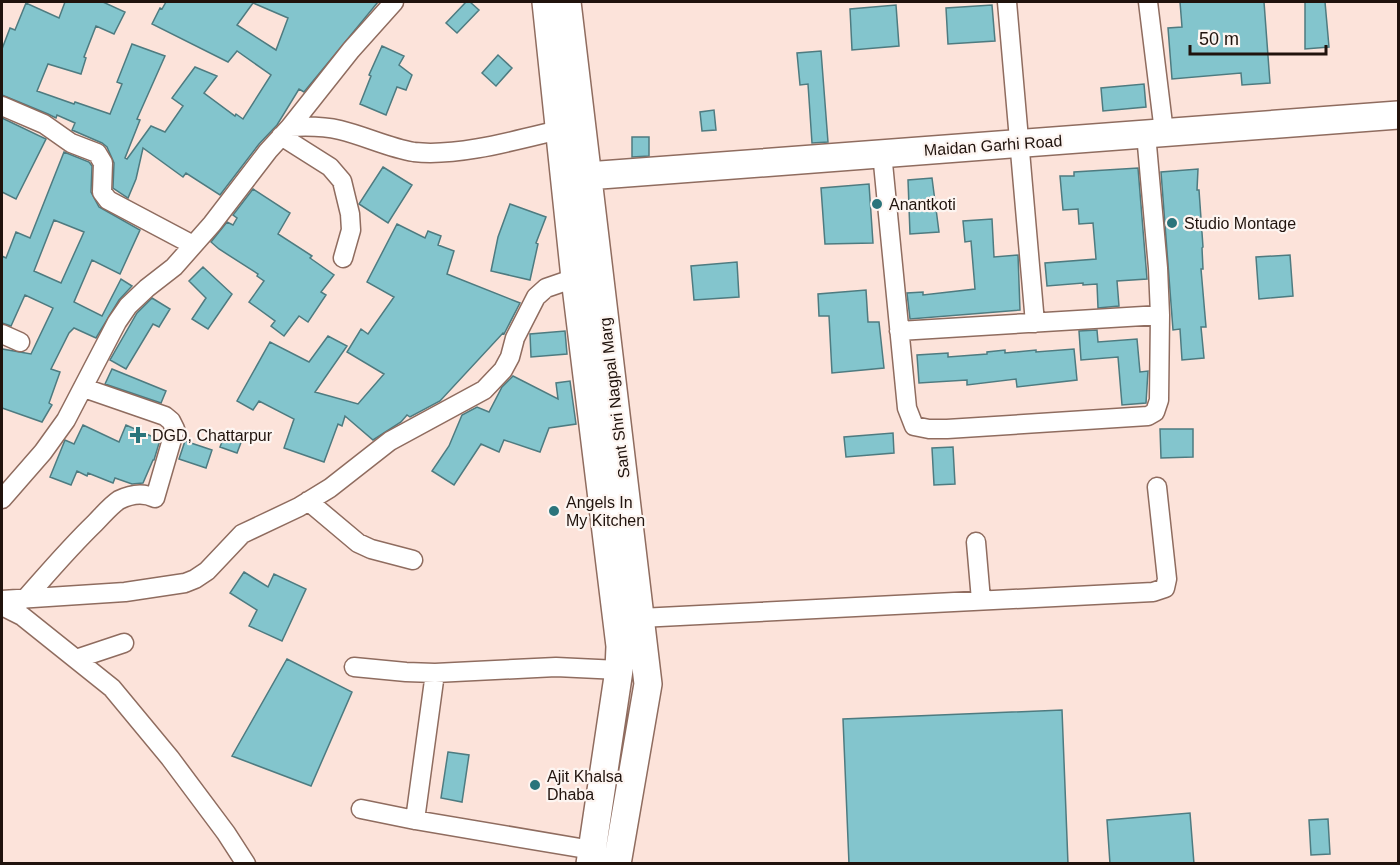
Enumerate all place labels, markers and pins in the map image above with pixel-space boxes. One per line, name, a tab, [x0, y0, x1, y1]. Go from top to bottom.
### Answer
place label: Anantkoti	[889, 196, 956, 213]
marker: Anantkoti	[870, 197, 884, 211]
place label: Studio Montage	[1184, 215, 1296, 232]
marker: Studio Montage	[1165, 216, 1179, 230]
marker: DGD, Chattarpur	[129, 426, 147, 444]
place label: DGD, Chattarpur	[152, 427, 273, 444]
place label: Angels In My Kitchen	[566, 494, 645, 529]
marker: Angels In My Kitchen	[547, 504, 561, 518]
place label: Ajit Khalsa Dhaba	[547, 768, 623, 803]
marker: Ajit Khalsa Dhaba	[528, 778, 542, 792]

